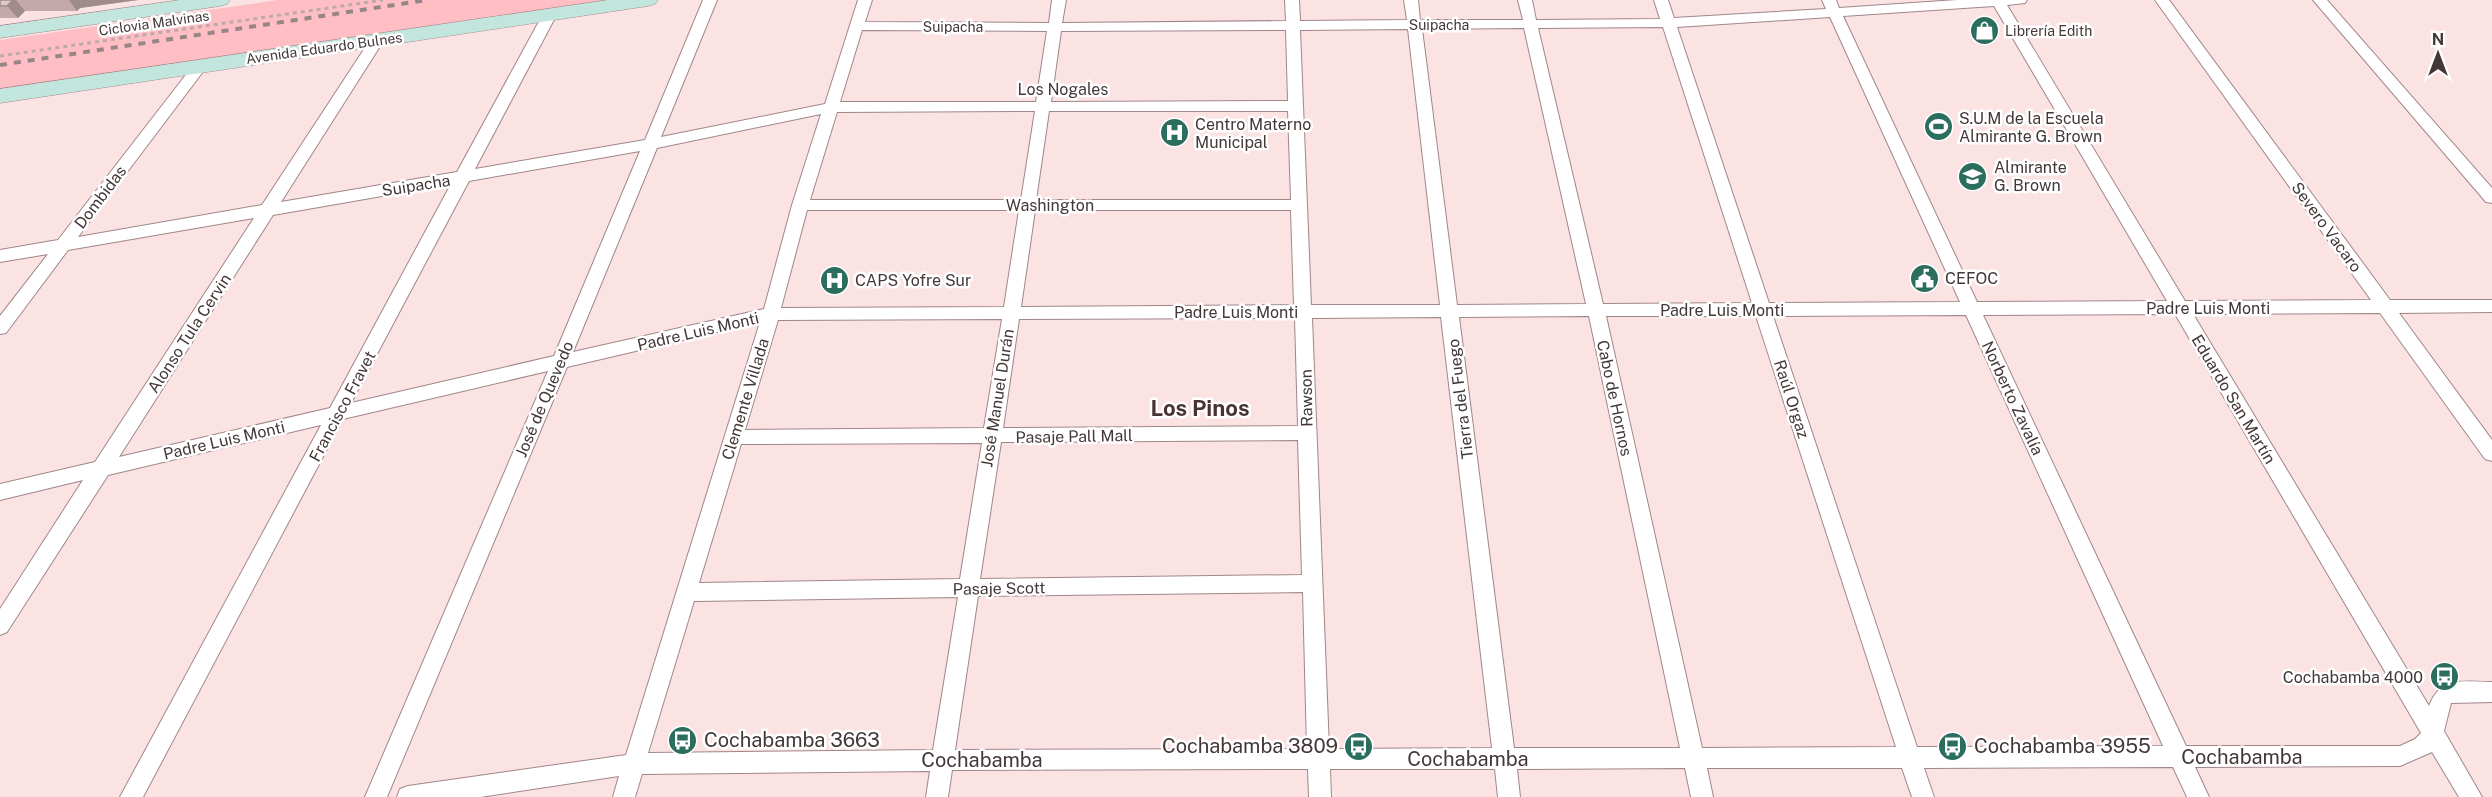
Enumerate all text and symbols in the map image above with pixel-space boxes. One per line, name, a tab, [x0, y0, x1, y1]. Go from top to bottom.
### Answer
street label: Ciclovia Malvinas	[98, 7, 210, 39]
shop icon: Librería Edith	[1968, 15, 2000, 47]
street label: Suipacha	[1409, 17, 1469, 33]
street label: Suipacha	[923, 19, 983, 35]
place label: Librería Edith	[2005, 23, 2092, 39]
north arrow	[2408, 24, 2468, 84]
street label: Avenida Eduardo Bulnes	[245, 29, 403, 67]
text: N	[2432, 30, 2444, 49]
street label: Los Nogales	[1018, 80, 1108, 99]
place label: S.U.M de la Escuela Almirante G. Brown	[1959, 109, 2104, 146]
sports icon: S.U.M de la Escuela Almirante G. Brown	[1922, 111, 1954, 143]
place label: Centro Materno Municipal	[1195, 115, 1311, 152]
hospital icon: Centro Materno Municipal	[1158, 117, 1190, 149]
place label: Almirante G. Brown	[1994, 158, 2067, 195]
school or university icon: Almirante G. Brown	[1957, 160, 1989, 192]
street label: Dombidas	[71, 162, 130, 233]
street label: Suipacha	[380, 171, 452, 200]
street label: Severo Vacaro	[2288, 179, 2366, 276]
street label: Washington	[1006, 196, 1094, 215]
public building icon: CEFOC	[1908, 262, 1940, 294]
hospital icon: CAPS Yofre Sur	[818, 264, 850, 296]
place label: CEFOC	[1945, 269, 1998, 288]
street label: Alonso Tula Cervin	[144, 270, 235, 396]
place label: CAPS Yofre Sur	[855, 271, 971, 290]
street label: Padre Luis Monti	[2146, 299, 2270, 318]
street label: Padre Luis Monti	[1660, 301, 1784, 320]
street label: Padre Luis Monti	[1174, 303, 1298, 322]
street label: Padre Luis Monti	[635, 308, 761, 355]
street label: José Manuel Durán	[977, 327, 1018, 469]
street label: Eduardo San Martín	[2188, 331, 2280, 467]
street label: Clemente Villada	[718, 336, 773, 462]
street label: José de Quevedo	[511, 338, 577, 460]
street label: Tierra del Fuego	[1444, 338, 1477, 460]
street label: Cabo de Hornos	[1593, 338, 1636, 458]
street label: Norberto Zavalía	[1978, 338, 2047, 458]
street label: Francisco Fravet	[305, 348, 380, 465]
street label: Raúl Orgaz	[1770, 357, 1813, 441]
street label: Rawson	[1296, 369, 1317, 427]
district label: Los Pinos	[1150, 395, 1250, 421]
street label: Padre Luis Monti	[161, 417, 287, 464]
street label: Pasaje Pall Mall	[1015, 426, 1133, 447]
street label: Pasaje Scott	[953, 578, 1045, 599]
bus stop icon: Cochabamba 4000	[2428, 661, 2460, 693]
place label: Cochabamba 4000	[2283, 668, 2423, 687]
bus stop icon: Cochabamba 3663	[667, 724, 699, 756]
place label: Cochabamba 3663	[704, 728, 880, 752]
bus stop icon: Cochabamba 3809	[1343, 730, 1375, 762]
bus stop icon: Cochabamba 3955	[1937, 730, 1969, 762]
place label: Cochabamba 3809	[1162, 734, 1338, 758]
place label: Cochabamba 3955	[1974, 734, 2151, 758]
street label: Cochabamba	[2181, 745, 2303, 769]
street label: Cochabamba	[1407, 747, 1529, 771]
street label: Cochabamba	[921, 748, 1043, 772]

